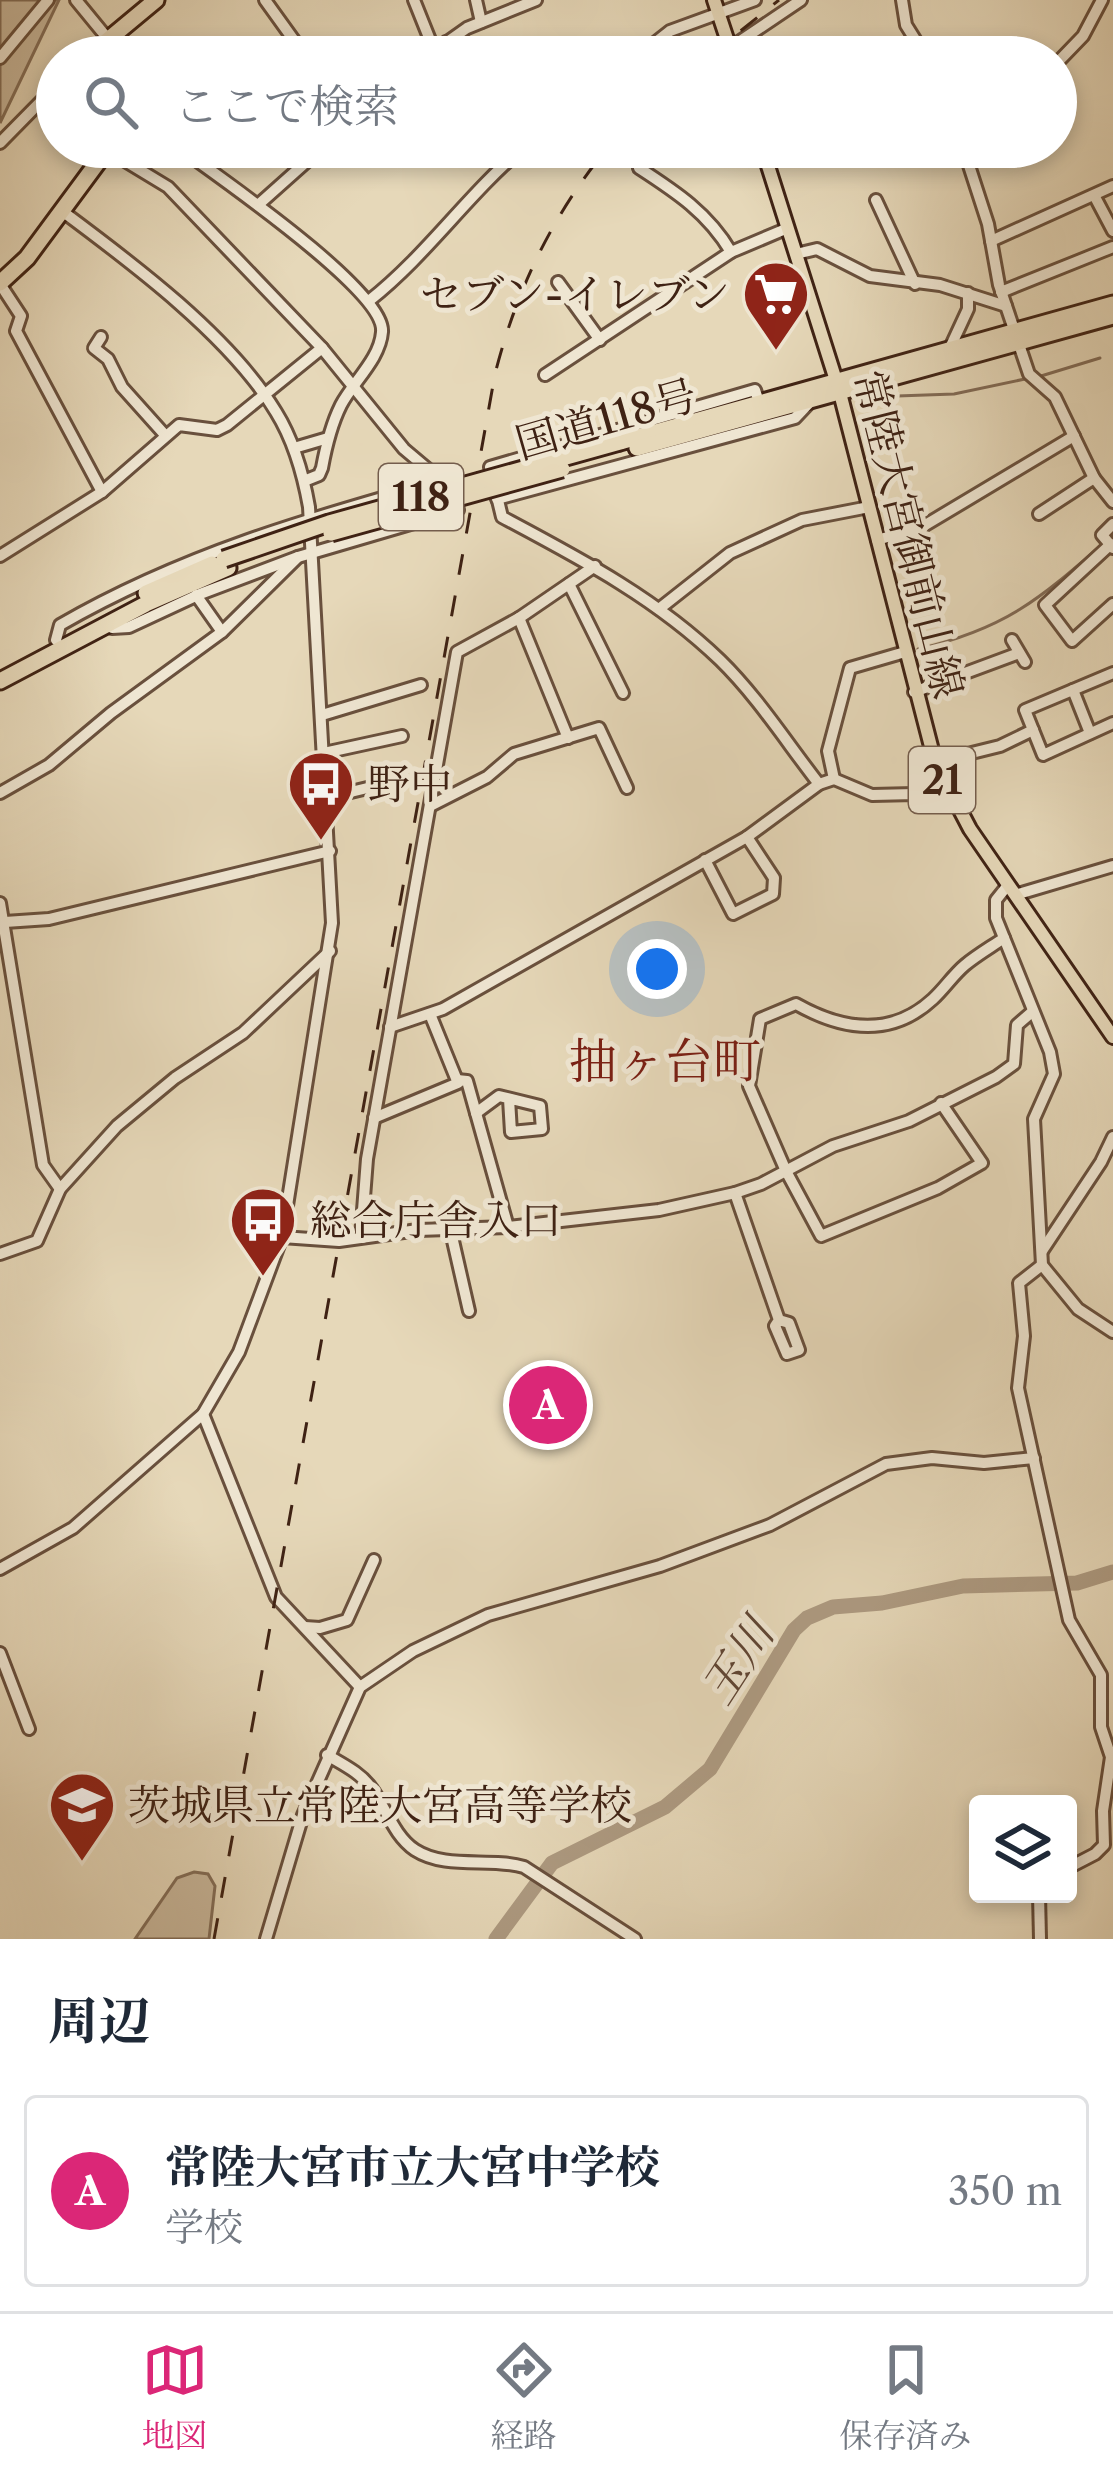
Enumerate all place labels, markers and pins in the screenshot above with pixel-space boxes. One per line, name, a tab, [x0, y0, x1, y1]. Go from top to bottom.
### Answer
supermarket icon: セブン-イレブン	[741, 259, 811, 353]
place label: セブン-イレブン	[420, 268, 730, 320]
bus stop icon: 野中	[286, 749, 356, 843]
place label: 野中	[368, 758, 452, 810]
bus stop icon: 総合庁舎入口	[228, 1185, 298, 1279]
place label: 総合庁舎入口	[310, 1194, 562, 1246]
pin: A	[509, 1360, 587, 1450]
school or university icon: 茨城県立常陸大宮高等学校	[47, 1770, 117, 1864]
place label: 茨城県立常陸大宮高等学校	[128, 1779, 632, 1831]

